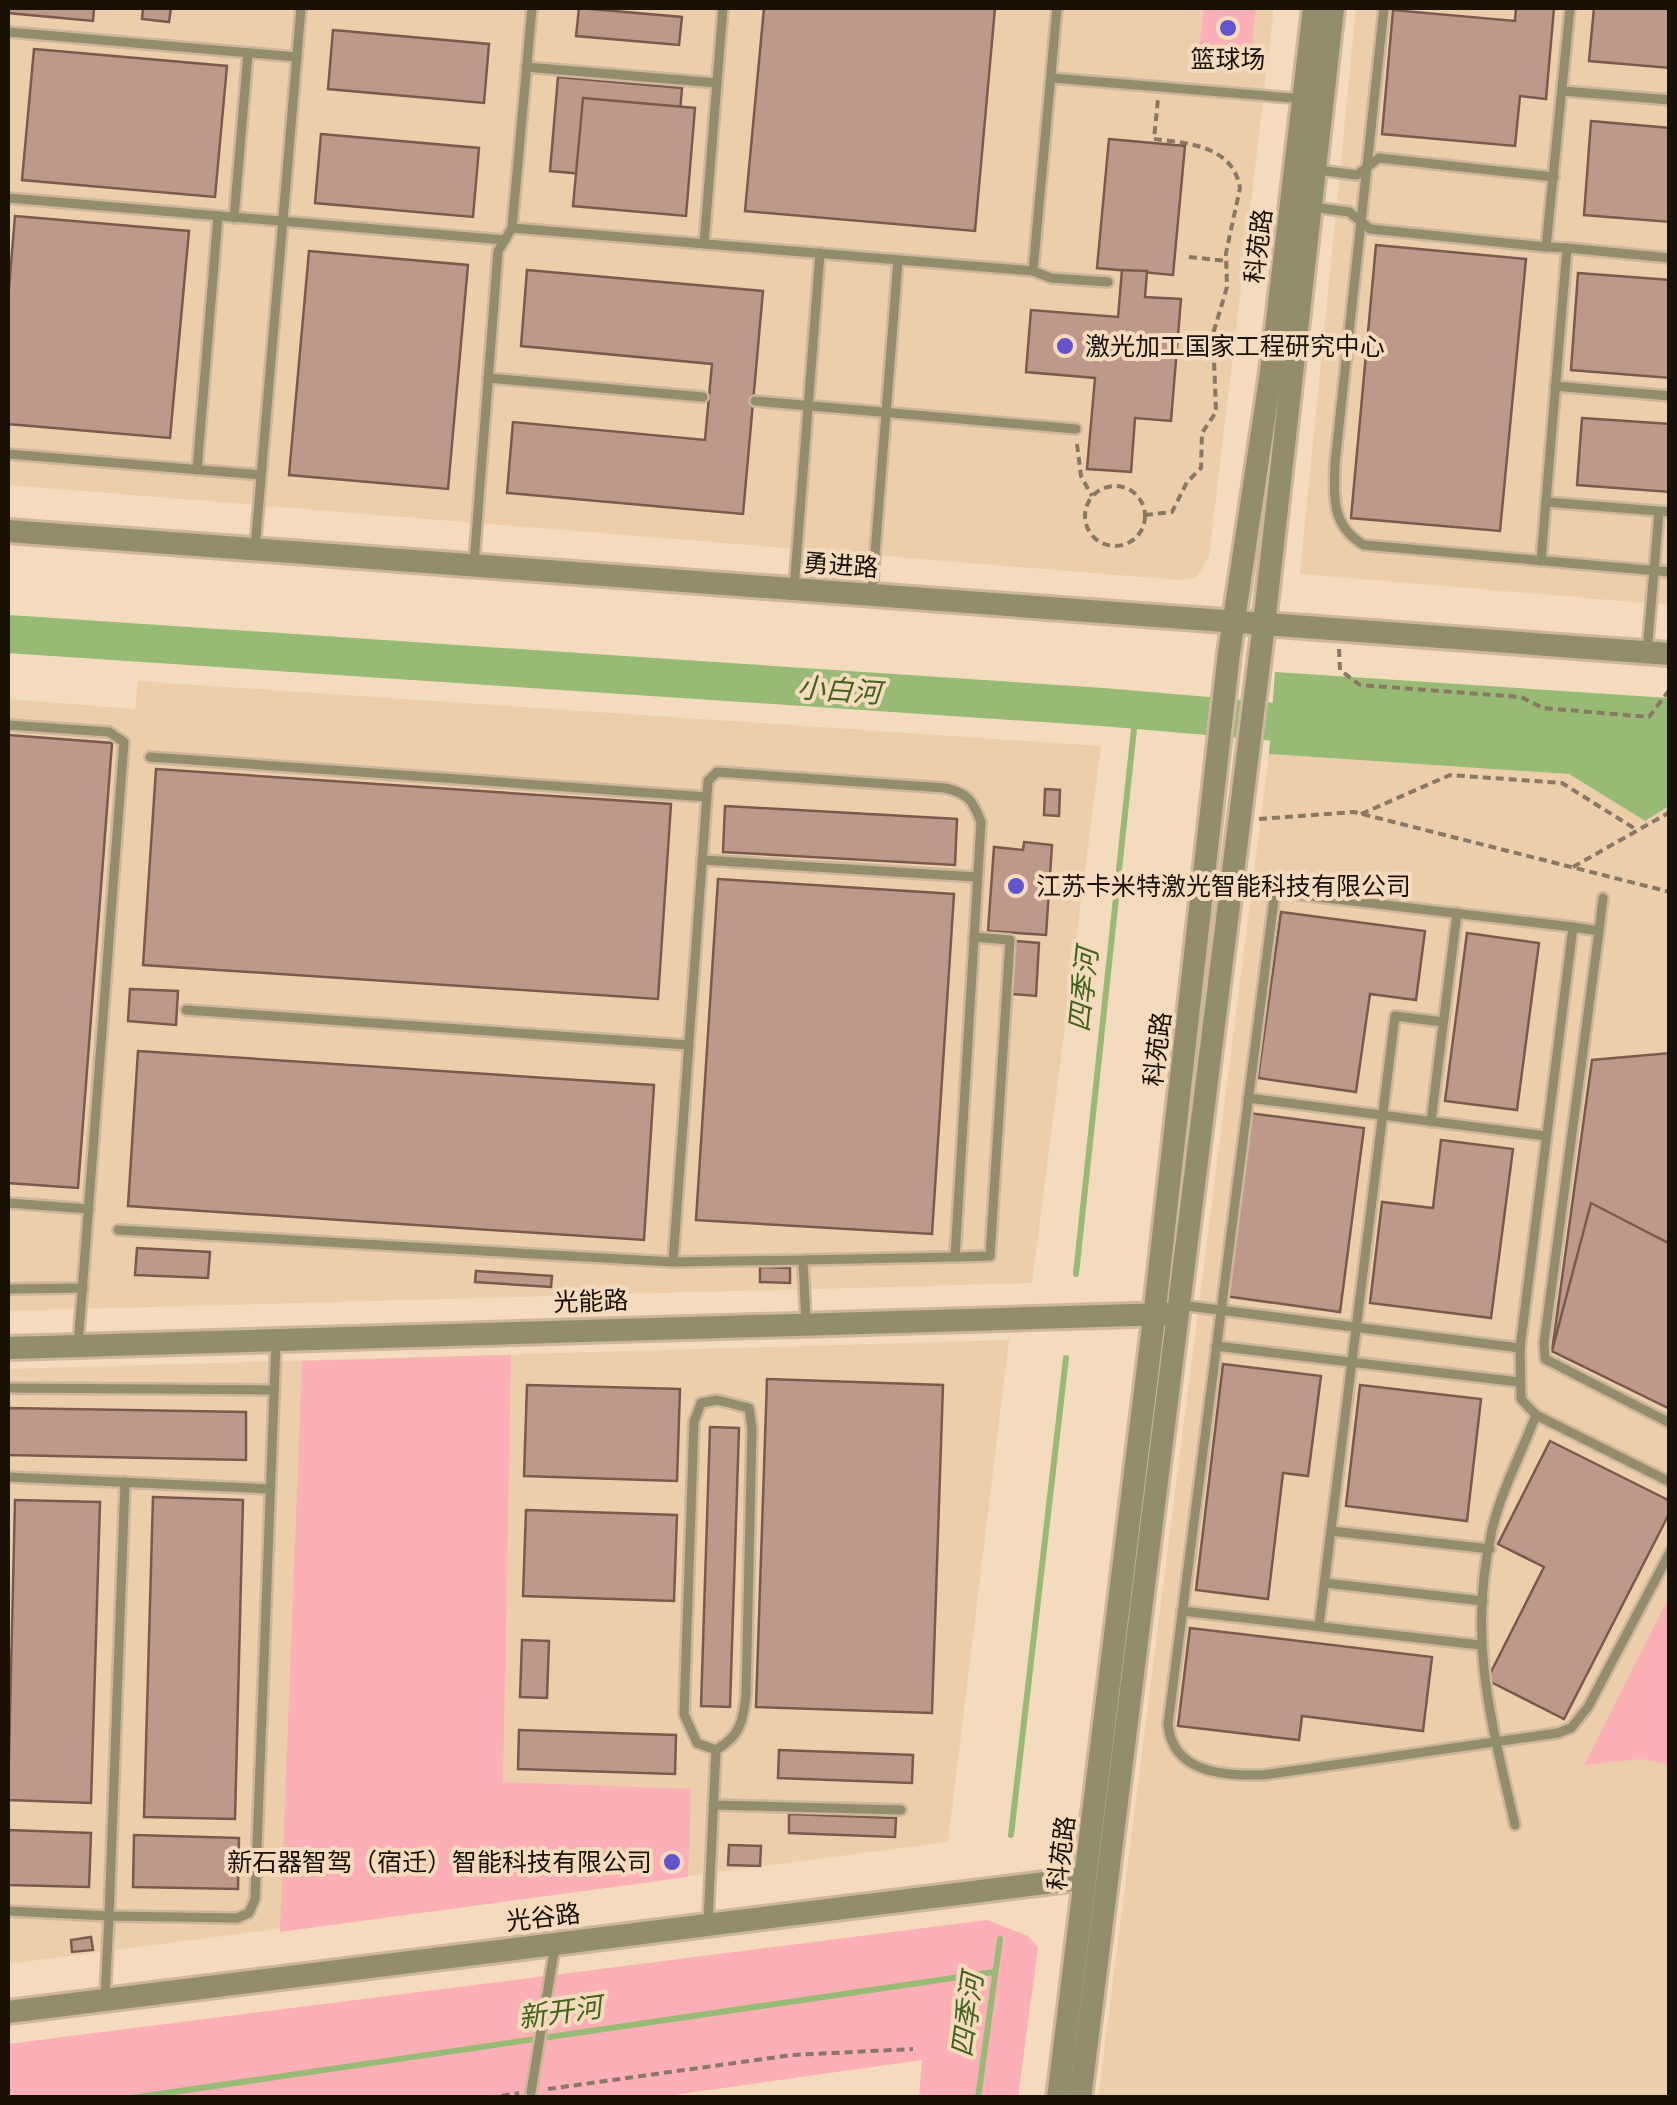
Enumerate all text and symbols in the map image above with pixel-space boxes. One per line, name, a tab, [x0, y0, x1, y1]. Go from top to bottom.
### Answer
marker: 篮球场	[1217, 17, 1239, 39]
place label: 篮球场	[1190, 45, 1266, 73]
street label: 科苑路	[1240, 207, 1276, 285]
place label: 激光加工国家工程研究中心	[1085, 332, 1385, 360]
marker: 激光加工国家工程研究中心	[1054, 335, 1076, 357]
street label: 勇进路	[803, 548, 879, 582]
water label: 小白河	[796, 672, 887, 709]
place label: 江苏卡米特激光智能科技有限公司	[1036, 872, 1411, 900]
marker: 江苏卡米特激光智能科技有限公司	[1005, 875, 1027, 897]
water label: 四季河	[1064, 942, 1104, 1033]
street label: 科苑路	[1139, 1010, 1175, 1088]
street label: 光能路	[553, 1286, 629, 1316]
street label: 科苑路	[1043, 1814, 1079, 1892]
place label: 新石器智驾（宿迁）智能科技有限公司	[227, 1848, 652, 1876]
marker: 新石器智驾（宿迁）智能科技有限公司	[661, 1851, 683, 1873]
street label: 光谷路	[504, 1899, 582, 1935]
water label: 四季河	[946, 1966, 989, 2059]
water label: 新开河	[516, 1991, 609, 2034]

